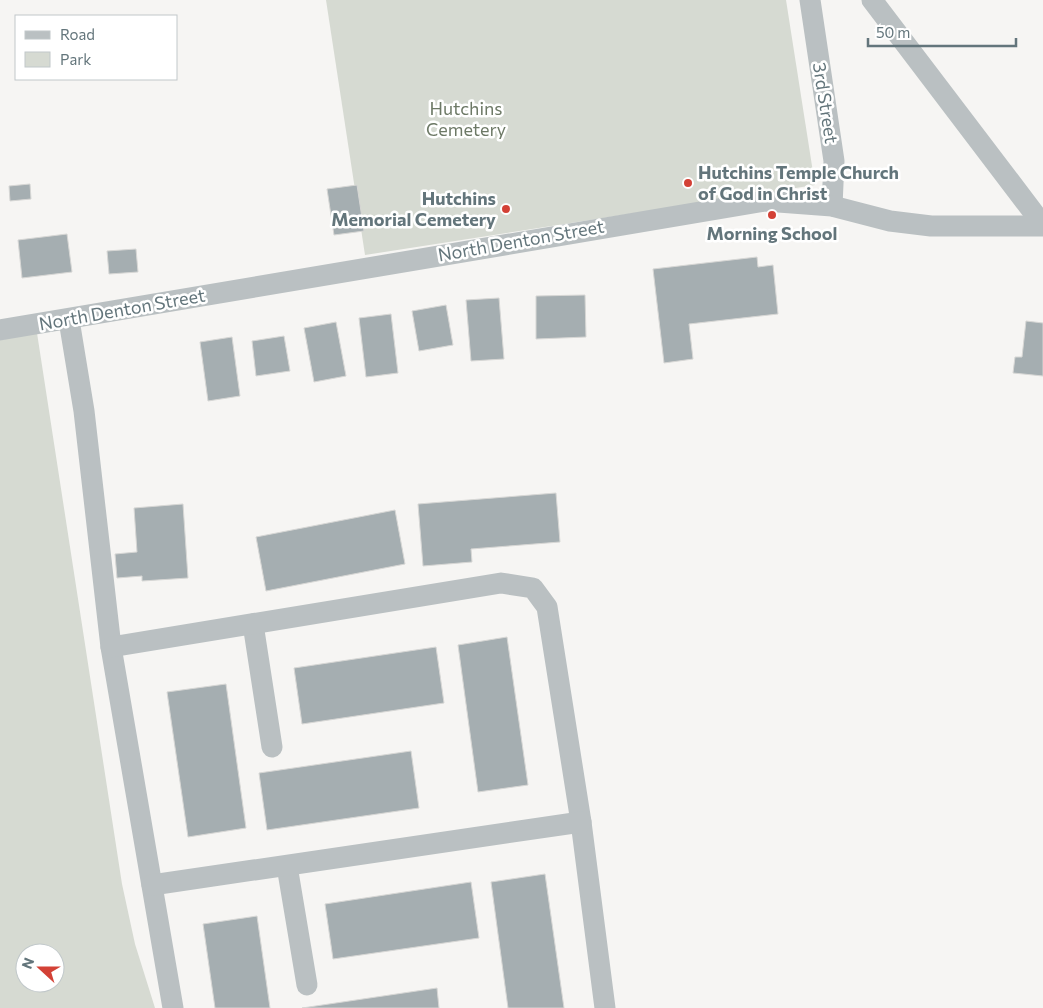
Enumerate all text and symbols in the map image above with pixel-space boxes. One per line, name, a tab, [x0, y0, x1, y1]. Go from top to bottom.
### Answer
legend	[15, 15, 178, 80]
scale bar	[868, 15, 1016, 47]
text: 50 m	[876, 23, 910, 41]
text: Road	[60, 25, 95, 43]
text: Park	[60, 50, 91, 68]
street label: 3rd Street	[809, 61, 843, 145]
park label: Hutchins Cemetery	[426, 97, 506, 140]
place label: Hutchins Temple Church of God in Christ	[698, 161, 899, 204]
marker: Hutchins Temple Church of God in Christ	[682, 177, 694, 189]
place label: Hutchins Memorial Cemetery	[331, 187, 496, 230]
marker: Hutchins Memorial Cemetery	[500, 203, 512, 215]
marker: Morning School	[766, 209, 778, 221]
street label: North Denton Street	[436, 215, 606, 265]
place label: Morning School	[707, 222, 837, 244]
street label: North Denton Street	[37, 284, 207, 334]
north arrow	[15, 943, 65, 993]
text: N	[18, 955, 37, 971]

